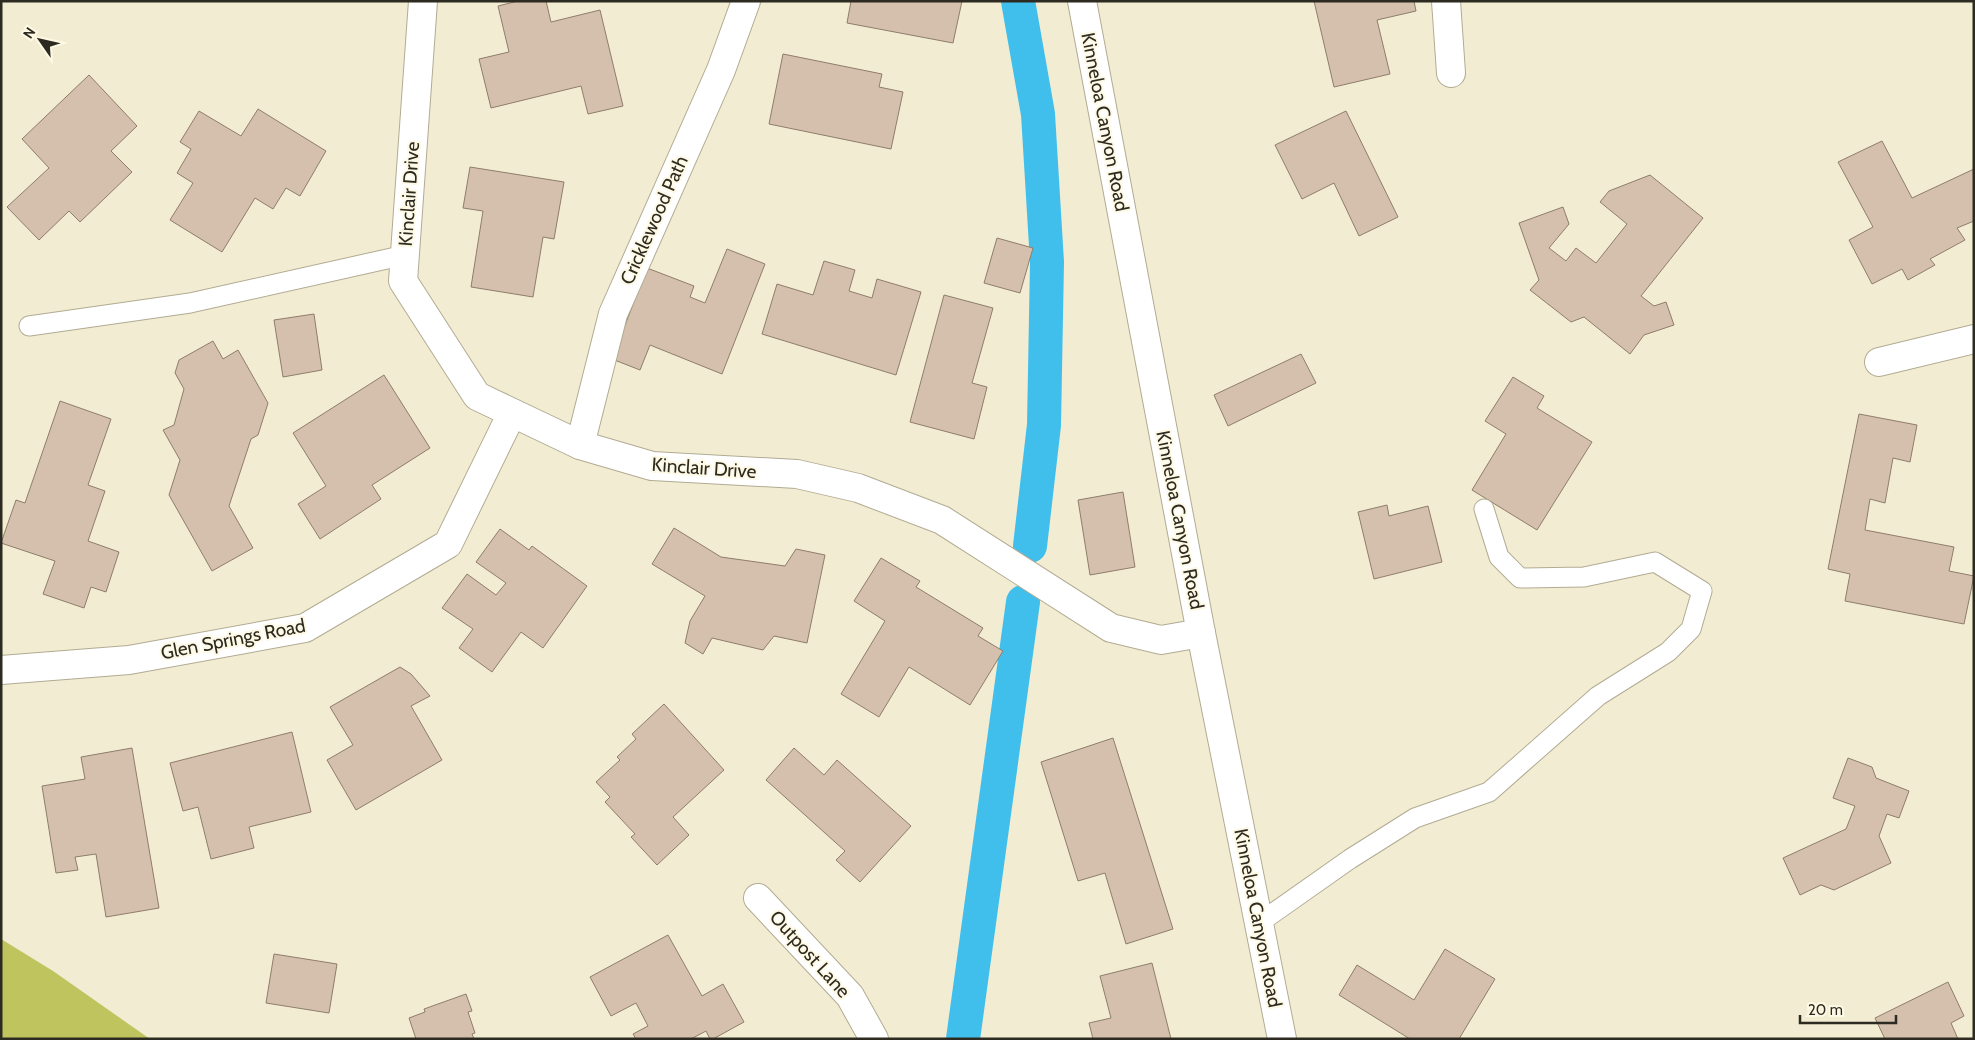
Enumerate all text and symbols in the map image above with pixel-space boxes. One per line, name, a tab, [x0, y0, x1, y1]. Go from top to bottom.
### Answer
north arrow	[15, 15, 65, 65]
text: N	[19, 24, 39, 42]
street label: Kinneloa Canyon Road	[1076, 31, 1134, 213]
street label: Kinclair Drive	[394, 141, 424, 247]
street label: Cricklewood Path	[615, 152, 693, 288]
street label: Kinneloa Canyon Road	[1151, 429, 1209, 611]
street label: Kinclair Drive	[651, 453, 757, 483]
street label: Glen Springs Road	[159, 614, 307, 664]
street label: Kinneloa Canyon Road	[1229, 827, 1287, 1009]
street label: Outpost Lane	[765, 906, 855, 1003]
scale bar	[1800, 992, 1896, 1024]
text: 20 m	[1808, 1001, 1843, 1019]

